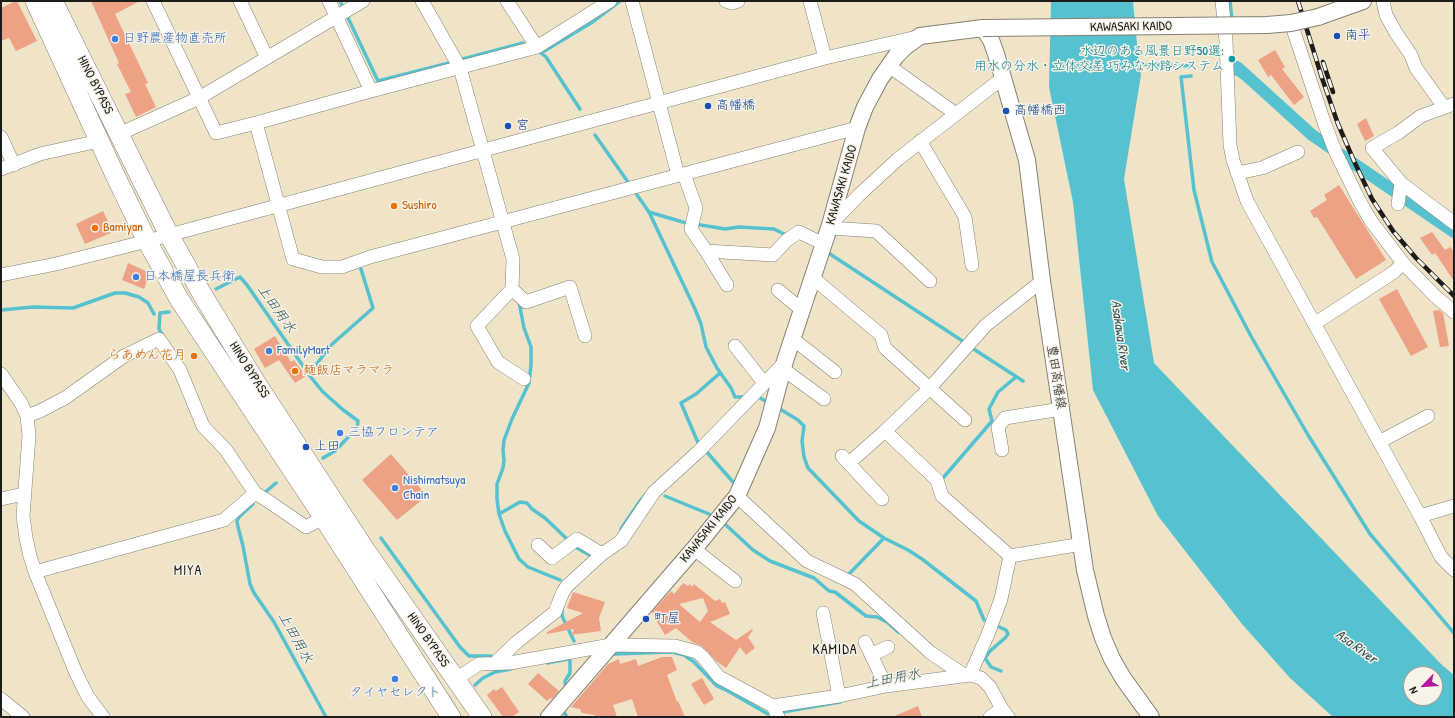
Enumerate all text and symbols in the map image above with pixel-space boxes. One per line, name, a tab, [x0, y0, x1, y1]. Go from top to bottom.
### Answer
street label: KAWASAKI KAIDO	[1090, 18, 1172, 36]
place label: 南平	[1345, 28, 1371, 44]
place label: 日野農産物直売所	[123, 31, 227, 47]
marker: 南平	[1332, 31, 1342, 41]
marker: 日野農産物直売所	[110, 34, 120, 44]
place label: 水辺のある風景日野50選: 用水の分水・立体交差 巧みな水路システム	[974, 44, 1224, 75]
street label: HINO BYPASS	[74, 53, 116, 117]
marker: 水辺のある風景日野50選: 用水の分水・立体交差 巧みな水路システム	[1227, 54, 1237, 64]
place label: 高幡橋	[716, 98, 755, 114]
marker: 高幡橋	[703, 101, 713, 111]
place label: 高幡橋西	[1014, 103, 1066, 119]
marker: 高幡橋西	[1001, 106, 1011, 116]
place label: 宮	[516, 118, 529, 134]
marker: 宮	[503, 121, 513, 131]
street label: KAWASAKI KAIDO	[823, 143, 861, 227]
place label: Sushiro	[402, 198, 437, 214]
marker: Sushiro	[389, 201, 399, 211]
place label: Bamiyan	[103, 220, 143, 236]
marker: Bamiyan	[90, 223, 100, 233]
place label: 日本橋屋長兵衛	[144, 269, 235, 285]
marker: 日本橋屋長兵衛	[131, 272, 141, 282]
water label: 上田用水	[253, 281, 299, 337]
water label: Asakawa River	[1107, 299, 1133, 371]
street label: HINO BYPASS	[226, 339, 272, 401]
place label: FamilyMart	[277, 343, 330, 359]
street label: 豊田高幡線	[1043, 344, 1069, 410]
marker: FamilyMart	[264, 346, 274, 356]
place label: らあめん花月	[108, 348, 186, 364]
marker: らあめん花月	[189, 351, 199, 361]
place label: 麺飯店マラマラ	[303, 363, 394, 379]
marker: 麺飯店マラマラ	[290, 366, 300, 376]
place label: 三協フロンテア	[348, 425, 439, 441]
marker: 三協フロンテア	[335, 428, 345, 438]
place label: 上田	[314, 439, 340, 455]
marker: 上田	[301, 442, 311, 452]
place label: Nishimatsuya Chain	[403, 473, 465, 504]
marker: Nishimatsuya Chain	[390, 483, 400, 493]
street label: KAWASAKI KAIDO	[677, 492, 741, 566]
district label: MIYA	[174, 563, 202, 579]
water label: 上田用水	[274, 609, 316, 667]
street label: HINO BYPASS	[404, 610, 452, 670]
place label: 町屋	[654, 611, 680, 627]
marker: 町屋	[641, 614, 651, 624]
water label: Asa River	[1332, 626, 1380, 668]
district label: KAMIDA	[812, 642, 858, 658]
water label: 上田用水	[864, 665, 922, 693]
north arrow	[1403, 666, 1443, 706]
marker: タイヤセレクト	[390, 674, 400, 684]
place label: タイヤセレクト	[350, 685, 440, 701]
text: N	[1405, 685, 1421, 696]

